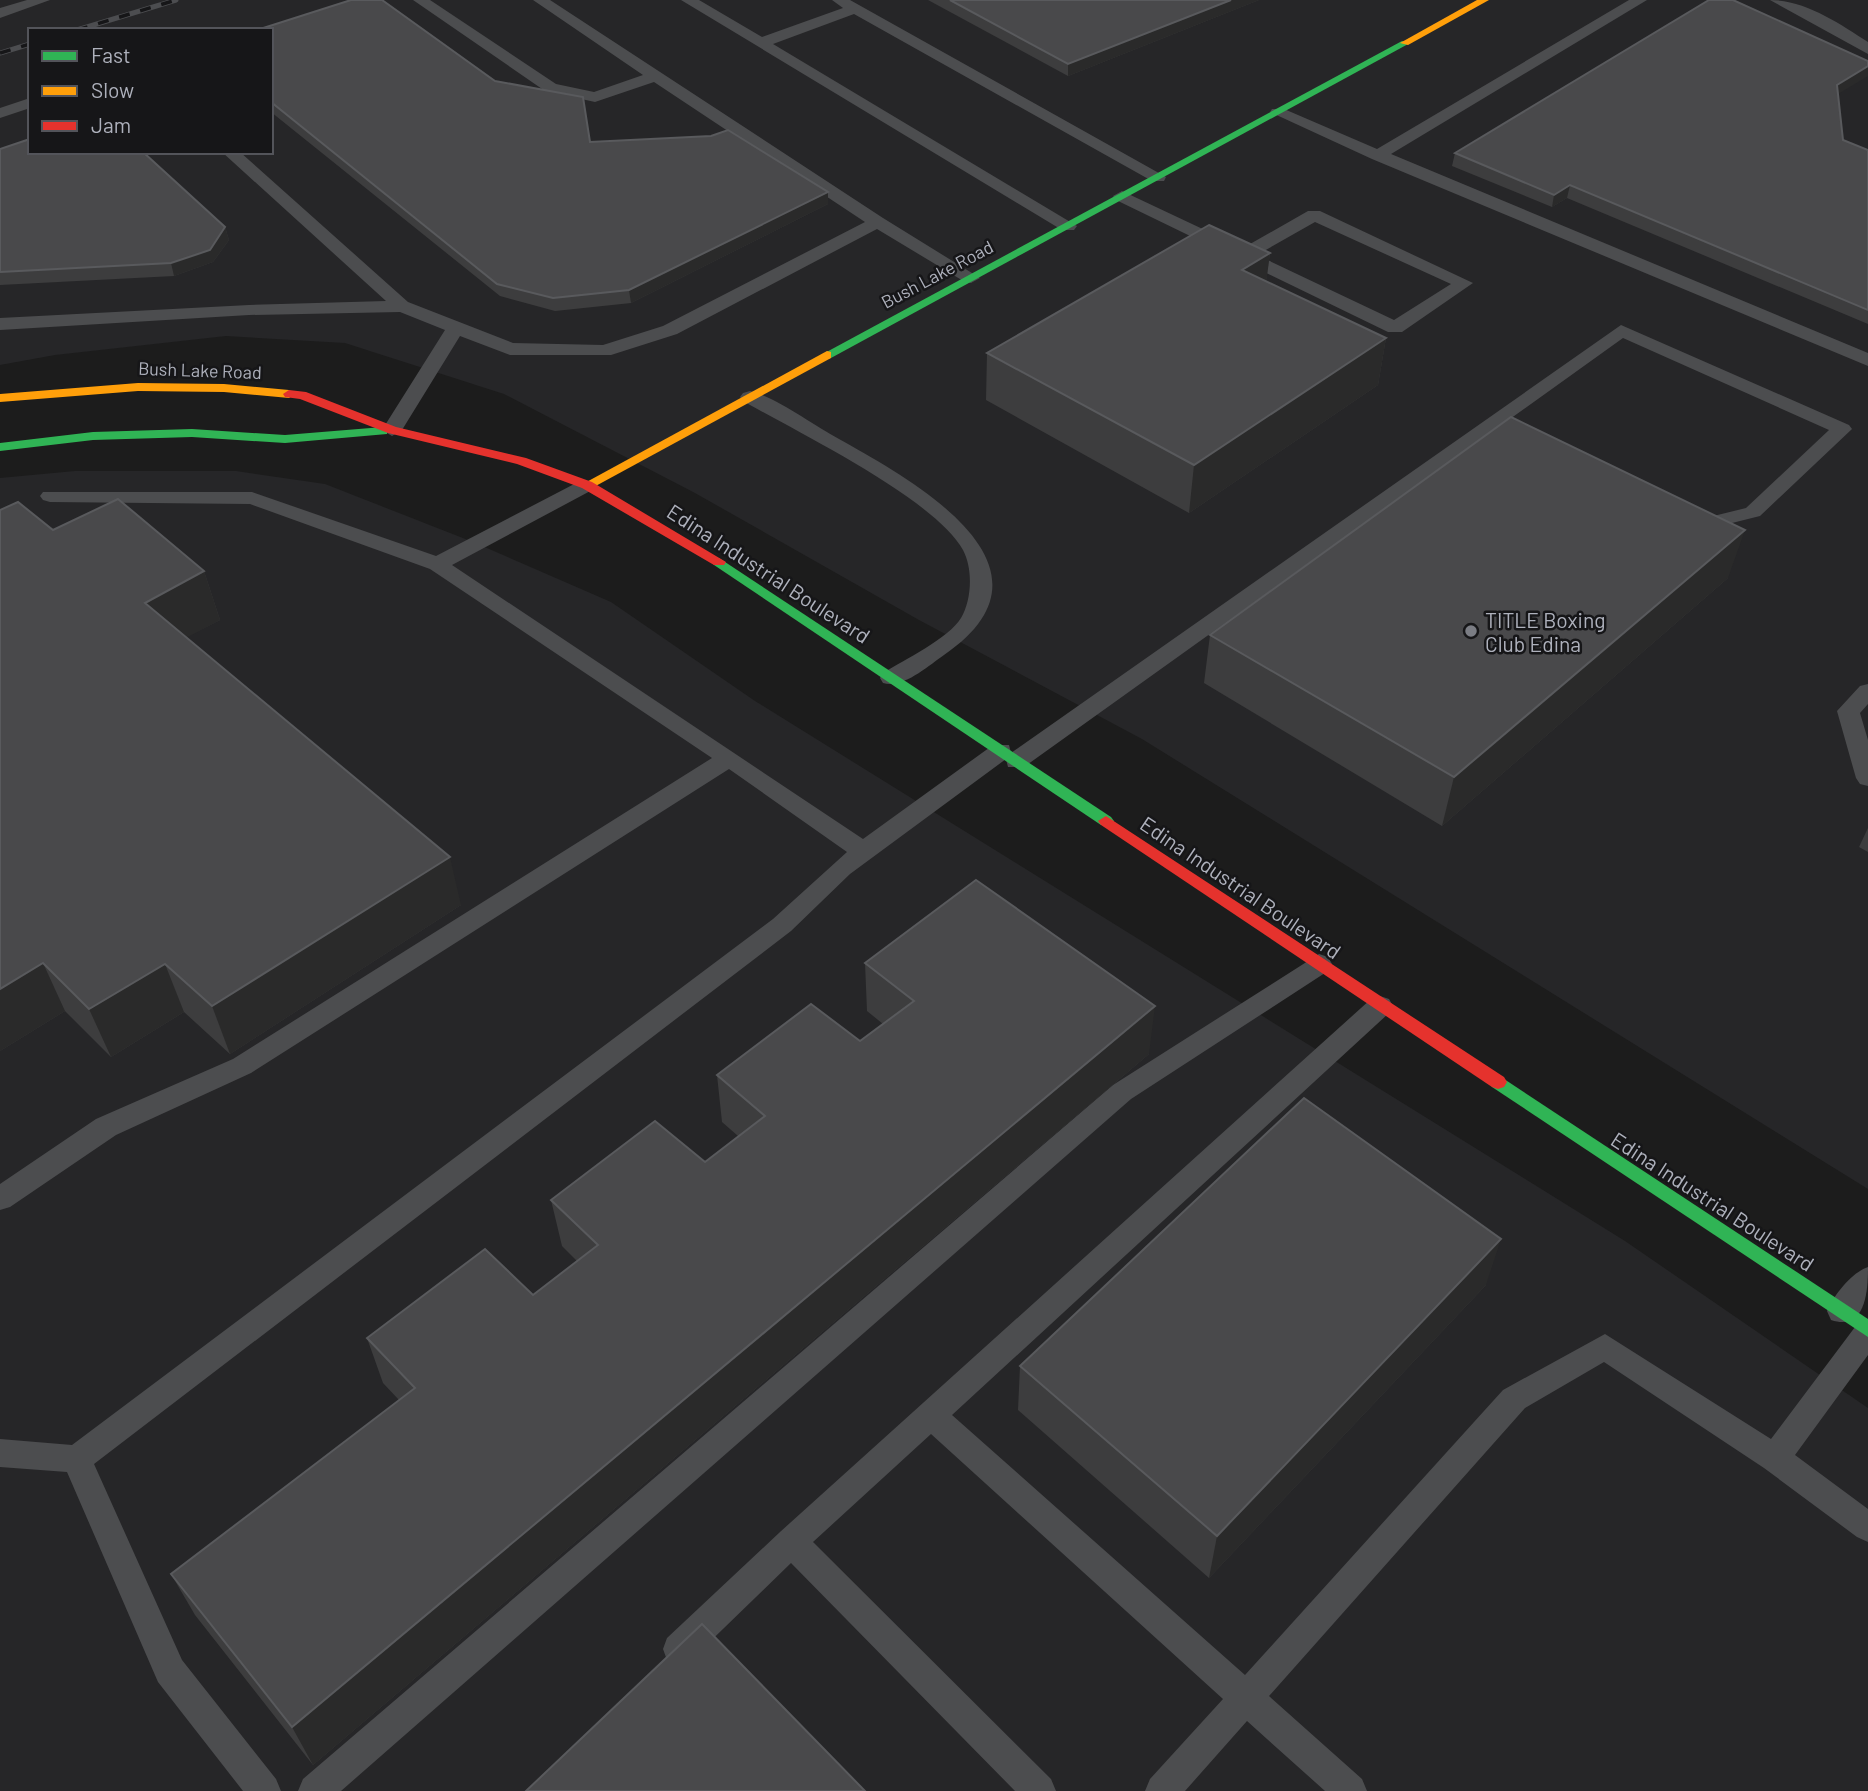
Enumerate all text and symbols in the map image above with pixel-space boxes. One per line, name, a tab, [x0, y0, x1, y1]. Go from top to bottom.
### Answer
legend	[28, 28, 273, 154]
text: Fast	[91, 42, 131, 67]
text: Slow	[91, 77, 134, 102]
text: Jam	[91, 112, 131, 137]
street label: Bush Lake Road	[877, 235, 997, 313]
street label: Bush Lake Road	[138, 357, 262, 383]
street label: Edina Industrial Boulevard	[663, 498, 875, 648]
place label: TITLE Boxing Club Edina	[1485, 607, 1605, 656]
marker: TITLE Boxing Club Edina	[1463, 623, 1479, 639]
street label: Edina Industrial Boulevard	[1136, 810, 1346, 964]
street label: Edina Industrial Boulevard	[1607, 1126, 1819, 1276]

